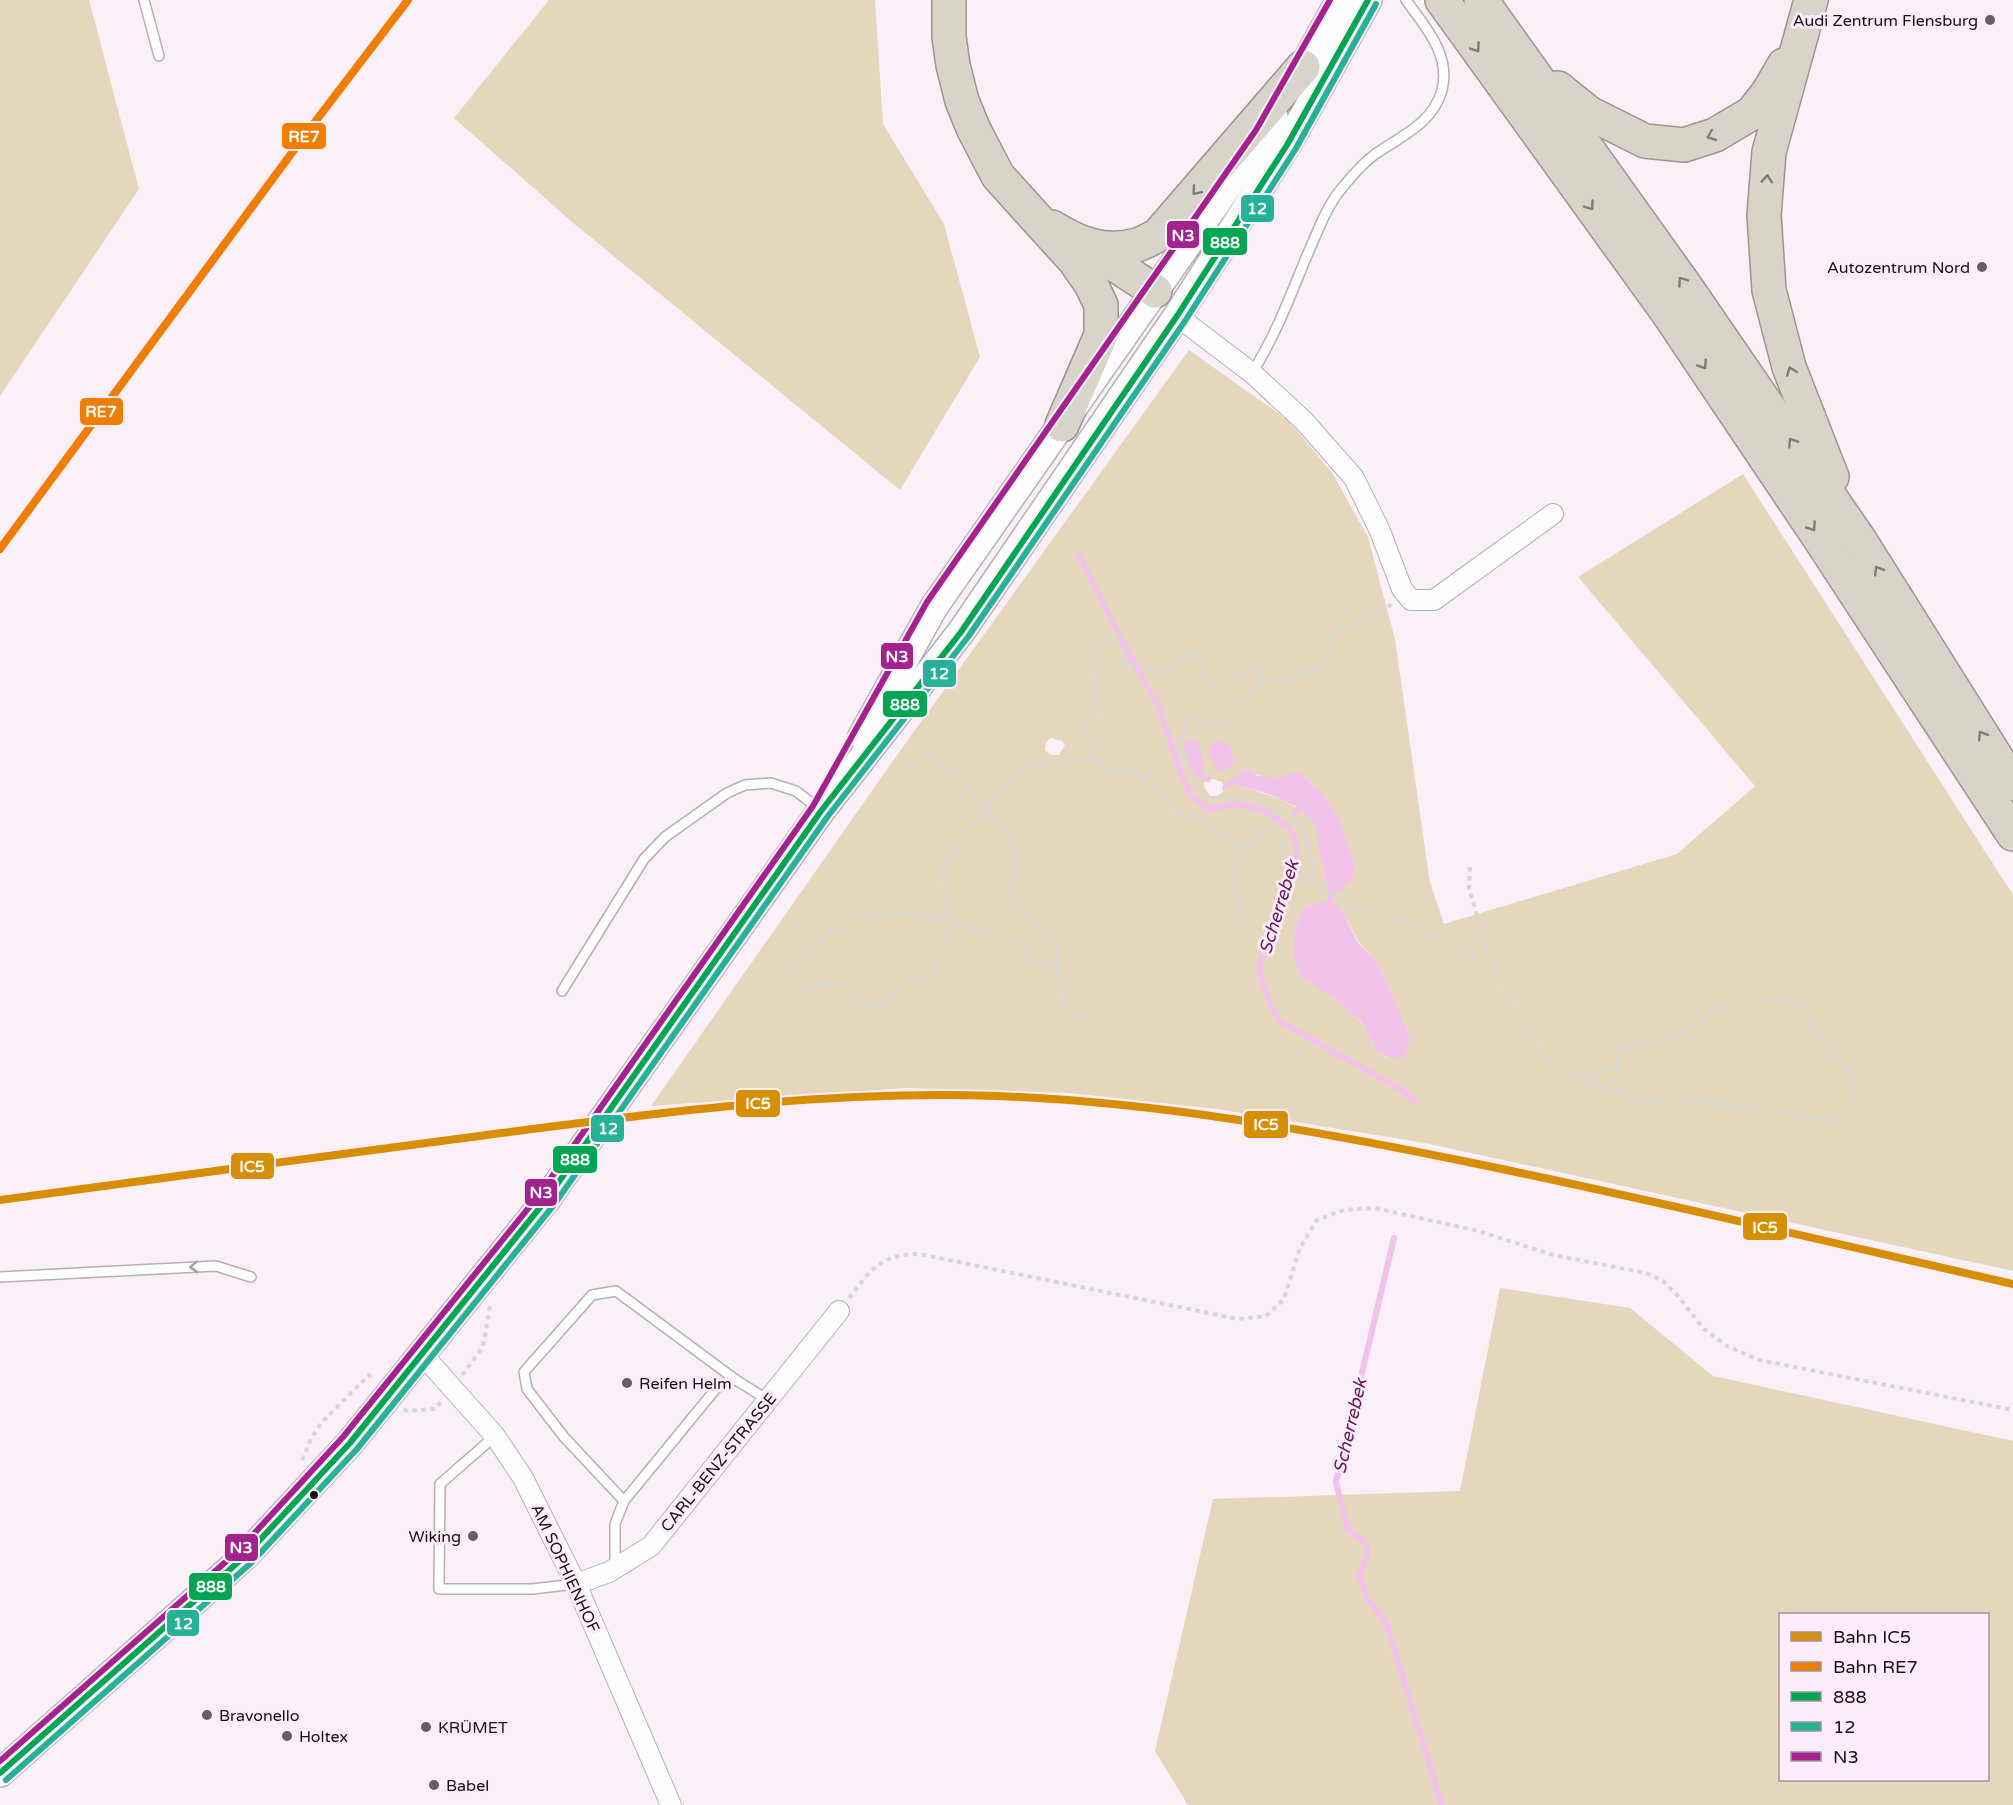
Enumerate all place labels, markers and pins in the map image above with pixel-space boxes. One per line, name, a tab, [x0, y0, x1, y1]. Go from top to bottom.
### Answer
place label: Audi Zentrum Flensburg	[1793, 11, 1978, 31]
marker: Audi Zentrum Flensburg	[1983, 13, 1997, 27]
place label: Autozentrum Nord	[1827, 258, 1970, 278]
marker: Autozentrum Nord	[1975, 260, 1989, 274]
place label: Reifen Helm	[639, 1374, 732, 1394]
marker: Reifen Helm	[620, 1376, 634, 1390]
unlabelled marker	[308, 1489, 320, 1501]
place label: Wiking	[408, 1527, 461, 1547]
marker: Wiking	[466, 1529, 480, 1543]
place label: Bravonello	[219, 1706, 300, 1726]
marker: Bravonello	[200, 1708, 214, 1722]
place label: KRÜMET	[438, 1718, 508, 1738]
marker: KRÜMET	[419, 1720, 433, 1734]
place label: Holtex	[299, 1727, 348, 1747]
marker: Holtex	[280, 1729, 294, 1743]
place label: Babel	[446, 1776, 489, 1796]
marker: Babel	[427, 1778, 441, 1792]

